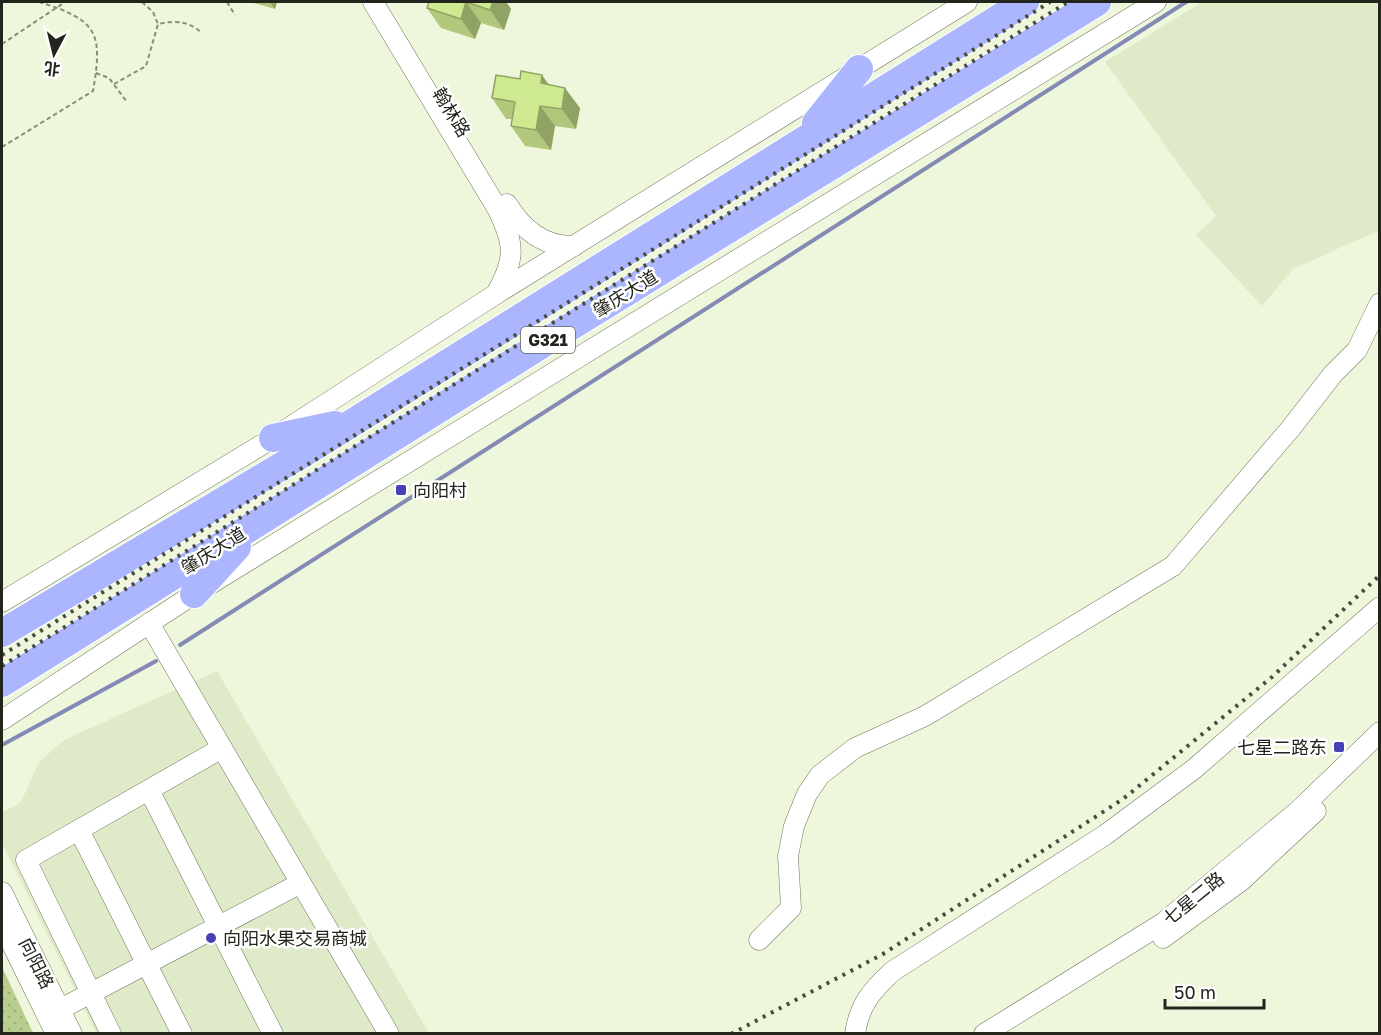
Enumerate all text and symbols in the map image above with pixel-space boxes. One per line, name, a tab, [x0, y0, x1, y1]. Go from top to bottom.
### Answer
north arrow	[24, 24, 84, 84]
text: 北	[43, 58, 61, 80]
street label: 翰林路	[429, 83, 475, 141]
street label: 肇庆大道	[589, 265, 661, 321]
road number: G321	[521, 327, 575, 353]
place label: 向阳村	[413, 479, 467, 501]
marker: 向阳村	[394, 483, 408, 497]
street label: 肇庆大道	[177, 522, 249, 578]
place label: 七星二路东	[1237, 736, 1327, 758]
marker: 七星二路东	[1332, 740, 1346, 754]
street label: 七星二路	[1158, 867, 1228, 929]
place label: 向阳水果交易商城	[223, 927, 367, 949]
marker: 向阳水果交易商城	[204, 931, 218, 945]
street label: 向阳路	[15, 934, 59, 992]
scale bar	[1165, 972, 1264, 1010]
text: 50 m	[1174, 981, 1216, 1003]

